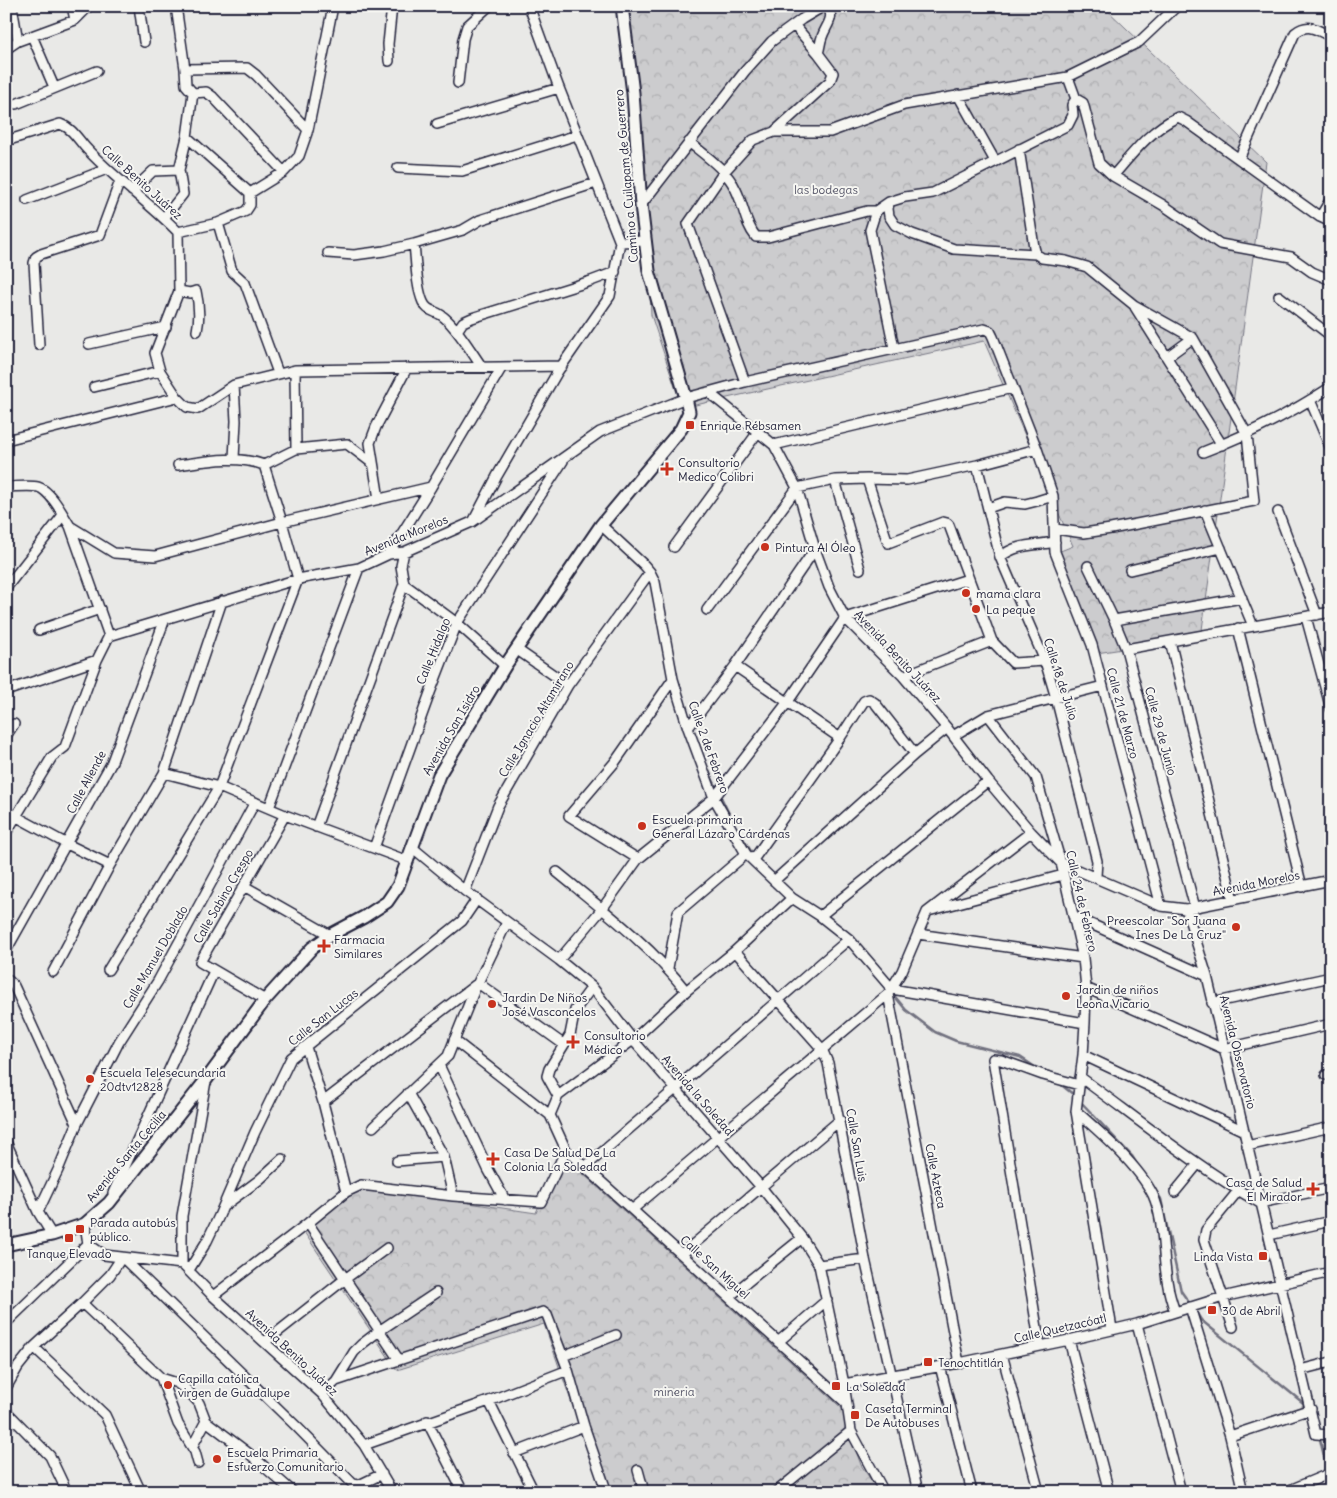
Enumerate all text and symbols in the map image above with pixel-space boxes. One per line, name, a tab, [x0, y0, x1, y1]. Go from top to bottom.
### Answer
street label: Camino a Cuilapam de Guerrero	[611, 88, 641, 263]
street label: Calle Benito Juárez	[98, 142, 186, 222]
park label: las bodegas	[794, 182, 858, 197]
place label: Enrique Rébsamen	[700, 418, 801, 433]
marker: Enrique Rébsamen	[684, 419, 696, 431]
place label: Consultorio Medico Colibri	[678, 455, 754, 484]
marker: Consultorio Medico Colibri	[660, 462, 674, 476]
street label: Avenida Morelos	[362, 511, 450, 559]
place label: Pintura Al Óleo	[775, 540, 856, 555]
marker: Pintura Al Óleo	[759, 541, 771, 553]
place label: mama clara	[976, 586, 1041, 601]
marker: mama clara	[960, 587, 972, 599]
place label: La peque	[986, 602, 1036, 617]
marker: La peque	[970, 603, 982, 615]
street label: Avenida Benito Juárez	[851, 607, 945, 705]
street label: Calle Hidalgo	[413, 615, 453, 687]
street label: Calle 18 de Julio	[1041, 636, 1081, 722]
street label: Calle Ignacio Altamirano	[495, 658, 577, 780]
street label: Calle 21 de Marzo	[1104, 666, 1142, 760]
street label: Avenida San Isidro	[419, 682, 483, 778]
street label: Calle 29 de Junio	[1142, 685, 1180, 777]
street label: Calle 2 de Febrero	[685, 699, 733, 795]
street label: Calle Allende	[63, 748, 109, 816]
place label: Escuela primaria General Lázaro Cárdenas	[652, 812, 790, 841]
marker: Escuela primaria General Lázaro Cárdenas	[636, 820, 648, 832]
street label: Calle Sabino Crespo	[190, 846, 256, 946]
street label: Calle 24 de Febrero	[1063, 849, 1101, 953]
street label: Avenida Morelos	[1211, 867, 1301, 899]
street label: Calle Manuel Doblado	[119, 902, 191, 1011]
place label: Preescolar "Sor Juana Ines De La Cruz"	[1107, 913, 1226, 942]
marker: Preescolar "Sor Juana Ines De La Cruz"	[1230, 921, 1242, 933]
place label: Farmacia Similares	[334, 932, 385, 961]
marker: Farmacia Similares	[318, 940, 330, 952]
place label: Jardin de niños Leona Vicario	[1076, 982, 1158, 1011]
street label: Calle San Lucas	[285, 985, 361, 1049]
place label: Jardin De Niños José Vasconcelos	[502, 990, 596, 1019]
marker: Jardin de niños Leona Vicario	[1060, 990, 1072, 1002]
street label: Avenida Observatorio	[1217, 994, 1259, 1111]
marker: Jardin De Niños José Vasconcelos	[486, 998, 498, 1010]
place label: Consultorio Médico	[584, 1028, 646, 1057]
marker: Consultorio Médico	[566, 1035, 580, 1049]
street label: Avenida la Soledad	[659, 1052, 737, 1138]
place label: Escuela Telesecundaria 20dtv12828	[100, 1065, 226, 1094]
marker: Escuela Telesecundaria 20dtv12828	[84, 1073, 96, 1085]
street label: Avenida Santa Cecilia	[83, 1107, 169, 1205]
street label: Calle San Luis	[843, 1107, 871, 1183]
street label: Calle Azteca	[922, 1142, 950, 1210]
place label: Casa De Salud De La Colonia La Soledad	[504, 1145, 616, 1174]
marker: Casa De Salud De La Colonia La Soledad	[486, 1152, 500, 1166]
place label: Casa de Salud El Mirador	[1226, 1175, 1302, 1204]
marker: Casa de Salud El Mirador	[1306, 1182, 1320, 1196]
place label: Parada autobús público.	[90, 1215, 176, 1244]
marker: Parada autobús público.	[74, 1223, 86, 1235]
marker: Tanque Elevado	[63, 1232, 75, 1244]
street label: Calle San Miguel	[677, 1232, 753, 1302]
place label: Tanque Elevado	[27, 1246, 112, 1261]
place label: Linda Vista	[1194, 1249, 1253, 1264]
marker: Linda Vista	[1257, 1250, 1269, 1262]
place label: 30 de Abril	[1222, 1303, 1281, 1318]
marker: 30 de Abril	[1206, 1304, 1218, 1316]
street label: Avenida Benito Juárez	[243, 1305, 341, 1399]
street label: Calle Quetzacóatl	[1012, 1310, 1108, 1346]
place label: Tenochtitlán	[938, 1355, 1004, 1370]
marker: Tenochtitlán	[922, 1356, 934, 1368]
place label: Capilla católica virgen de Guadalupe	[178, 1371, 290, 1400]
marker: Capilla católica virgen de Guadalupe	[162, 1379, 174, 1391]
place label: La Soledad	[846, 1379, 906, 1394]
marker: La Soledad	[830, 1380, 842, 1392]
park label: mineria	[653, 1384, 695, 1399]
place label: Caseta Terminal De Autobuses	[865, 1401, 952, 1430]
marker: Caseta Terminal De Autobuses	[849, 1409, 861, 1421]
place label: Escuela Primaria Esfuerzo Comunitario	[227, 1445, 344, 1474]
marker: Escuela Primaria Esfuerzo Comunitario	[211, 1453, 223, 1465]

